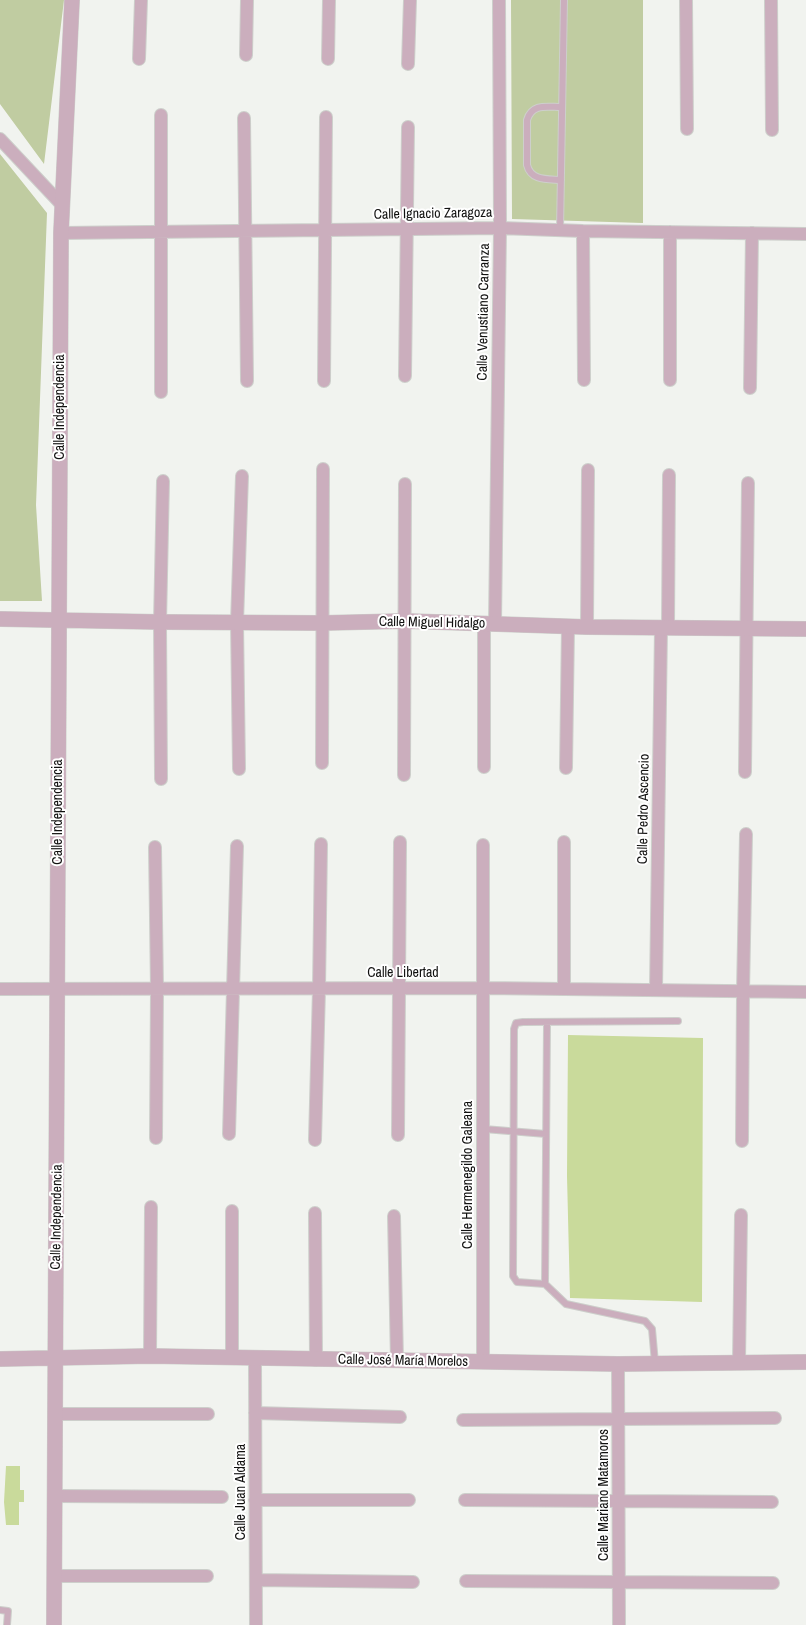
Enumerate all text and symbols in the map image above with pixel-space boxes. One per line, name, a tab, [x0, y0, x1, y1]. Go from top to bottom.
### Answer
street label: Calle Ignacio Zaragoza	[374, 205, 492, 223]
street label: Calle Venustiano Carranza	[474, 243, 494, 381]
street label: Calle Independencia	[52, 354, 68, 460]
street label: Calle Miguel Hidalgo	[379, 614, 485, 632]
street label: Calle Pedro Ascencio	[635, 754, 653, 864]
street label: Calle Independencia	[50, 759, 66, 865]
street label: Calle Libertad	[367, 965, 439, 981]
street label: Calle Hermenegildo Galeana	[460, 1101, 476, 1249]
street label: Calle Independencia	[48, 1164, 66, 1270]
street label: Calle José María Morelos	[338, 1351, 468, 1371]
street label: Calle Mariano Matamoros	[596, 1429, 612, 1561]
street label: Calle Juan Aldama	[233, 1444, 249, 1540]

